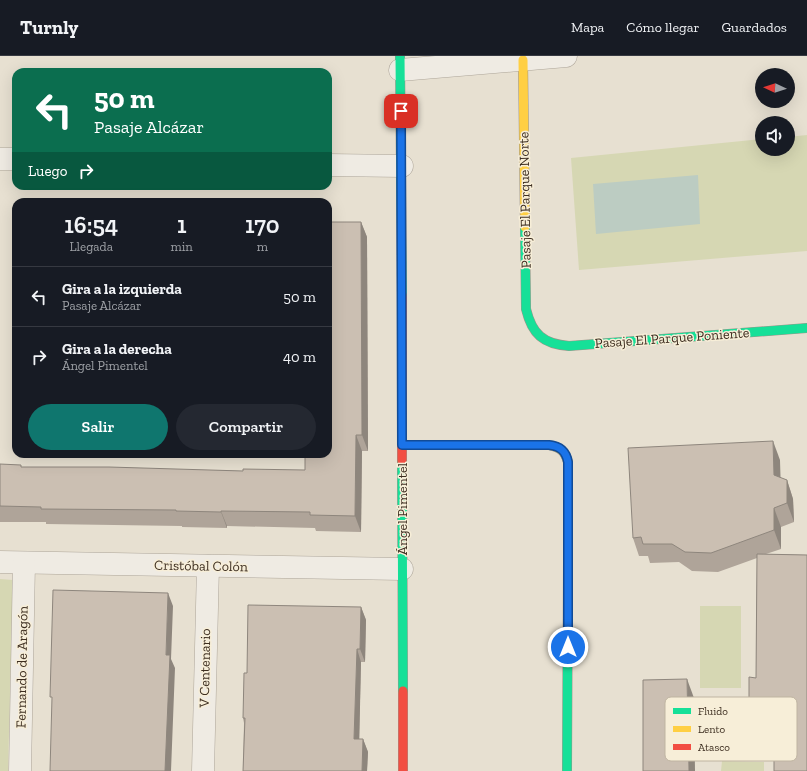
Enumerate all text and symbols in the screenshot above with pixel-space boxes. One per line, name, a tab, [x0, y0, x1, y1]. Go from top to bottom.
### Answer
text: Turnly	[20, 16, 78, 39]
text: Mapa	[571, 19, 604, 36]
text: Cómo llegar	[626, 19, 699, 36]
text: Guardados	[721, 19, 787, 36]
north arrow	[755, 68, 795, 108]
map controls	[755, 68, 795, 156]
text: 50 m	[94, 82, 155, 115]
icon: left	[28, 84, 80, 136]
pin	[384, 94, 418, 128]
icon: arrive	[390, 100, 412, 122]
text: Pasaje Alcázar	[94, 116, 204, 138]
button: sound	[755, 116, 795, 156]
street label: Pasaje El Parque Norte	[515, 131, 535, 268]
icon: right	[75, 160, 97, 182]
text: Luego	[28, 162, 67, 180]
text: 16:54	[64, 210, 118, 239]
text: 1	[177, 210, 186, 239]
text: 170	[245, 210, 280, 239]
text: Llegada	[70, 239, 113, 254]
text: min	[171, 239, 193, 254]
text: m	[257, 239, 268, 254]
text: Gira a la izquierda	[62, 280, 182, 298]
icon: left	[28, 286, 50, 308]
text: 50 m	[283, 288, 316, 306]
text: Pasaje Alcázar	[62, 298, 142, 313]
street label: Pasaje El Parque Poniente	[594, 324, 750, 352]
text: Gira a la derecha	[62, 340, 172, 358]
icon: right	[28, 346, 50, 368]
text: 40 m	[283, 348, 316, 366]
text: Ángel Pimentel	[62, 358, 148, 373]
button: Salir	[28, 404, 168, 450]
button: Compartir	[176, 404, 316, 450]
street label: Ángel Pimentel	[394, 463, 411, 555]
street label: Cristóbal Colón	[154, 557, 248, 575]
street label: Fernando de Aragón	[12, 606, 32, 728]
position arrow	[547, 626, 589, 668]
street label: V Centenario	[196, 628, 214, 709]
legend	[665, 697, 797, 761]
text: Fluido	[698, 705, 728, 718]
text: Lento	[698, 723, 726, 736]
text: Atasco	[698, 741, 730, 754]

